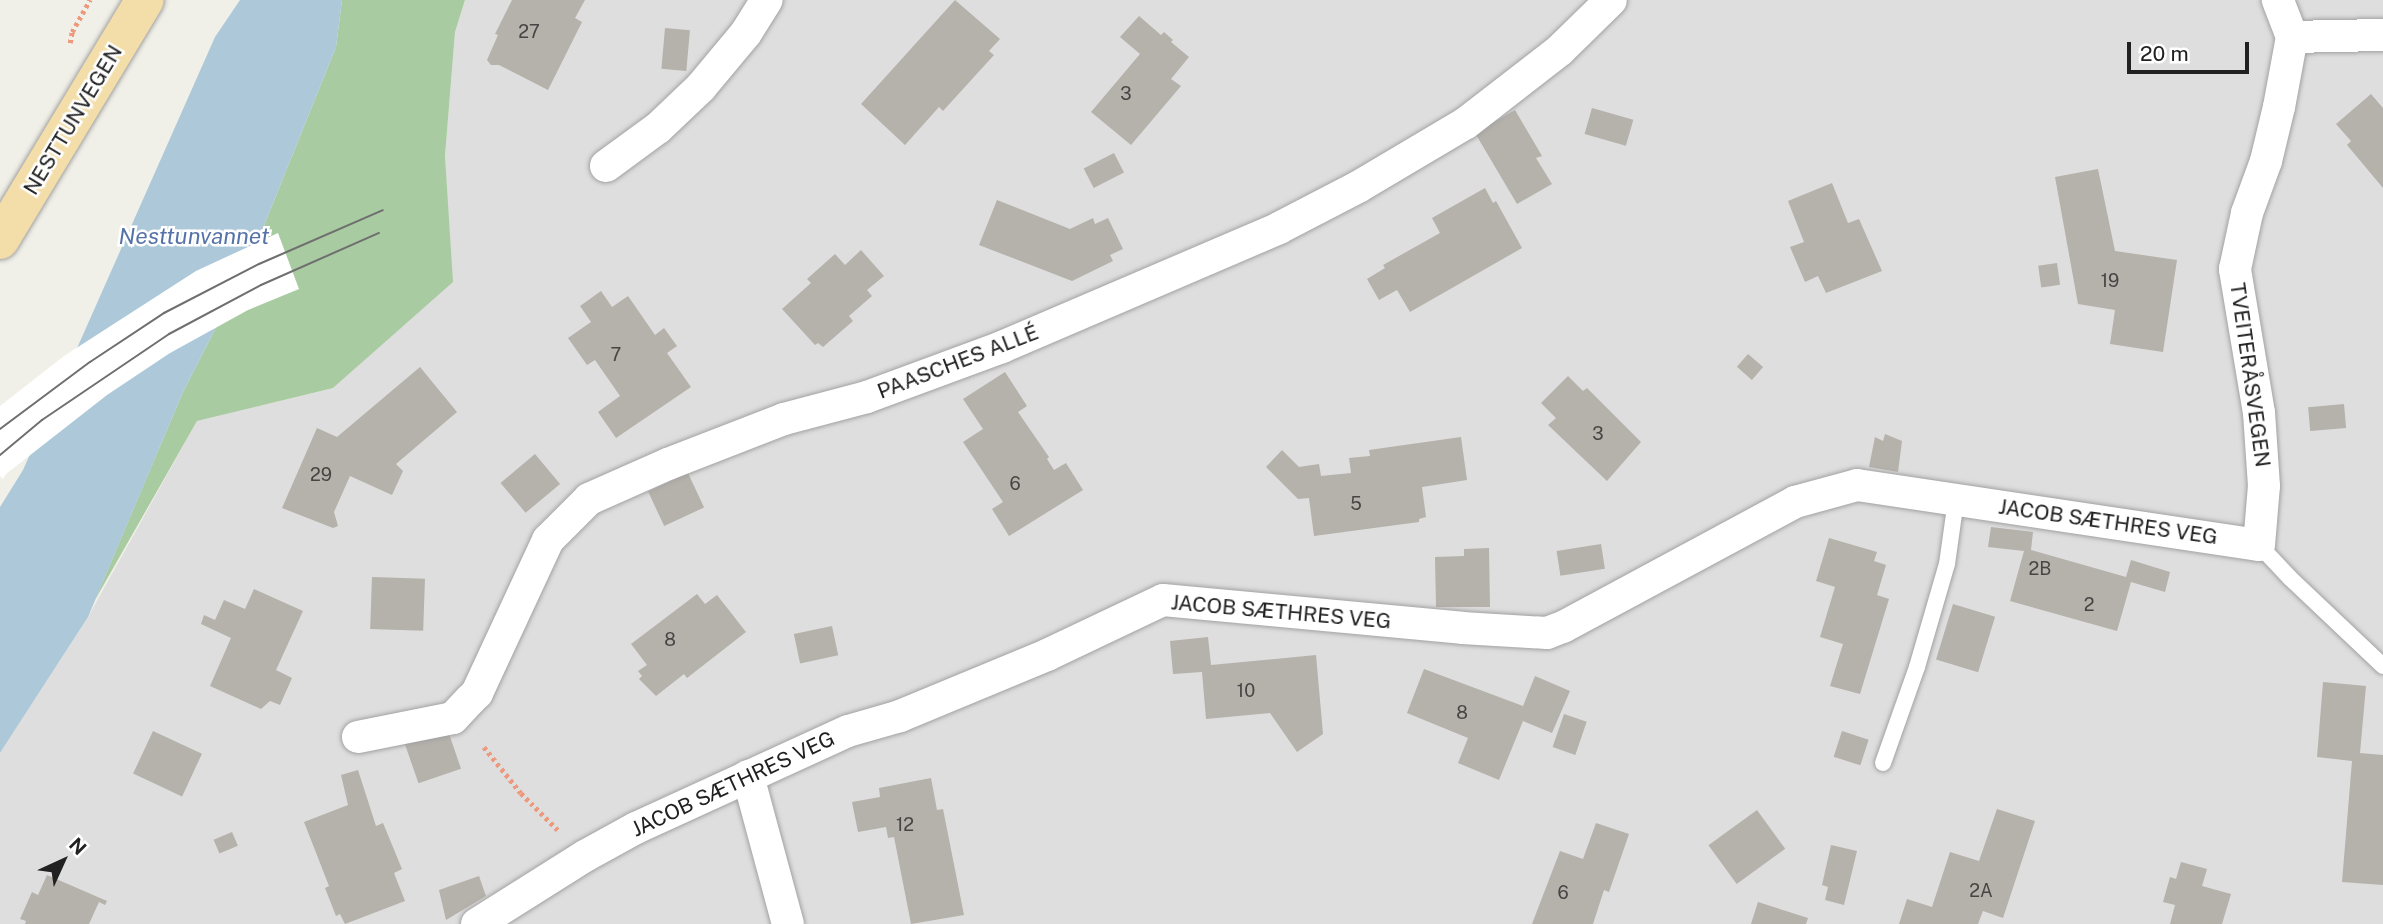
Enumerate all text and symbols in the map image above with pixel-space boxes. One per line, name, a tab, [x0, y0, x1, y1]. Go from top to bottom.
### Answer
house number: 27	[518, 21, 540, 43]
scale bar	[2131, 28, 2254, 72]
street label: NESTTUNVEGEN	[18, 41, 128, 199]
text: 20 m	[2140, 41, 2189, 66]
house number: 3	[1120, 83, 1132, 105]
water label: Nesttunvannet	[119, 222, 269, 250]
house number: 19	[2101, 270, 2119, 292]
street label: TVEITERÅSVEGEN	[2225, 281, 2275, 469]
street label: PAASCHES ALLÉ	[874, 320, 1042, 404]
house number: 7	[611, 344, 621, 366]
house number: 3	[1592, 423, 1604, 445]
house number: 29	[310, 464, 332, 486]
house number: 6	[1009, 473, 1021, 495]
house number: 5	[1350, 493, 1362, 515]
street label: JACOB SÆTHRES VEG	[1996, 494, 2220, 550]
house number: 2B	[2029, 558, 2051, 580]
street label: JACOB SÆTHRES VEG	[1169, 590, 1393, 634]
house number: 2	[2084, 594, 2094, 616]
house number: 8	[664, 629, 676, 651]
house number: 10	[1237, 680, 1255, 702]
house number: 8	[1456, 702, 1468, 724]
street label: JACOB SÆTHRES VEG	[627, 726, 839, 842]
house number: 12	[896, 814, 914, 836]
north arrow	[28, 826, 98, 896]
text: N	[65, 833, 91, 859]
house number: 2A	[1969, 880, 1993, 902]
house number: 6	[1557, 882, 1569, 904]

